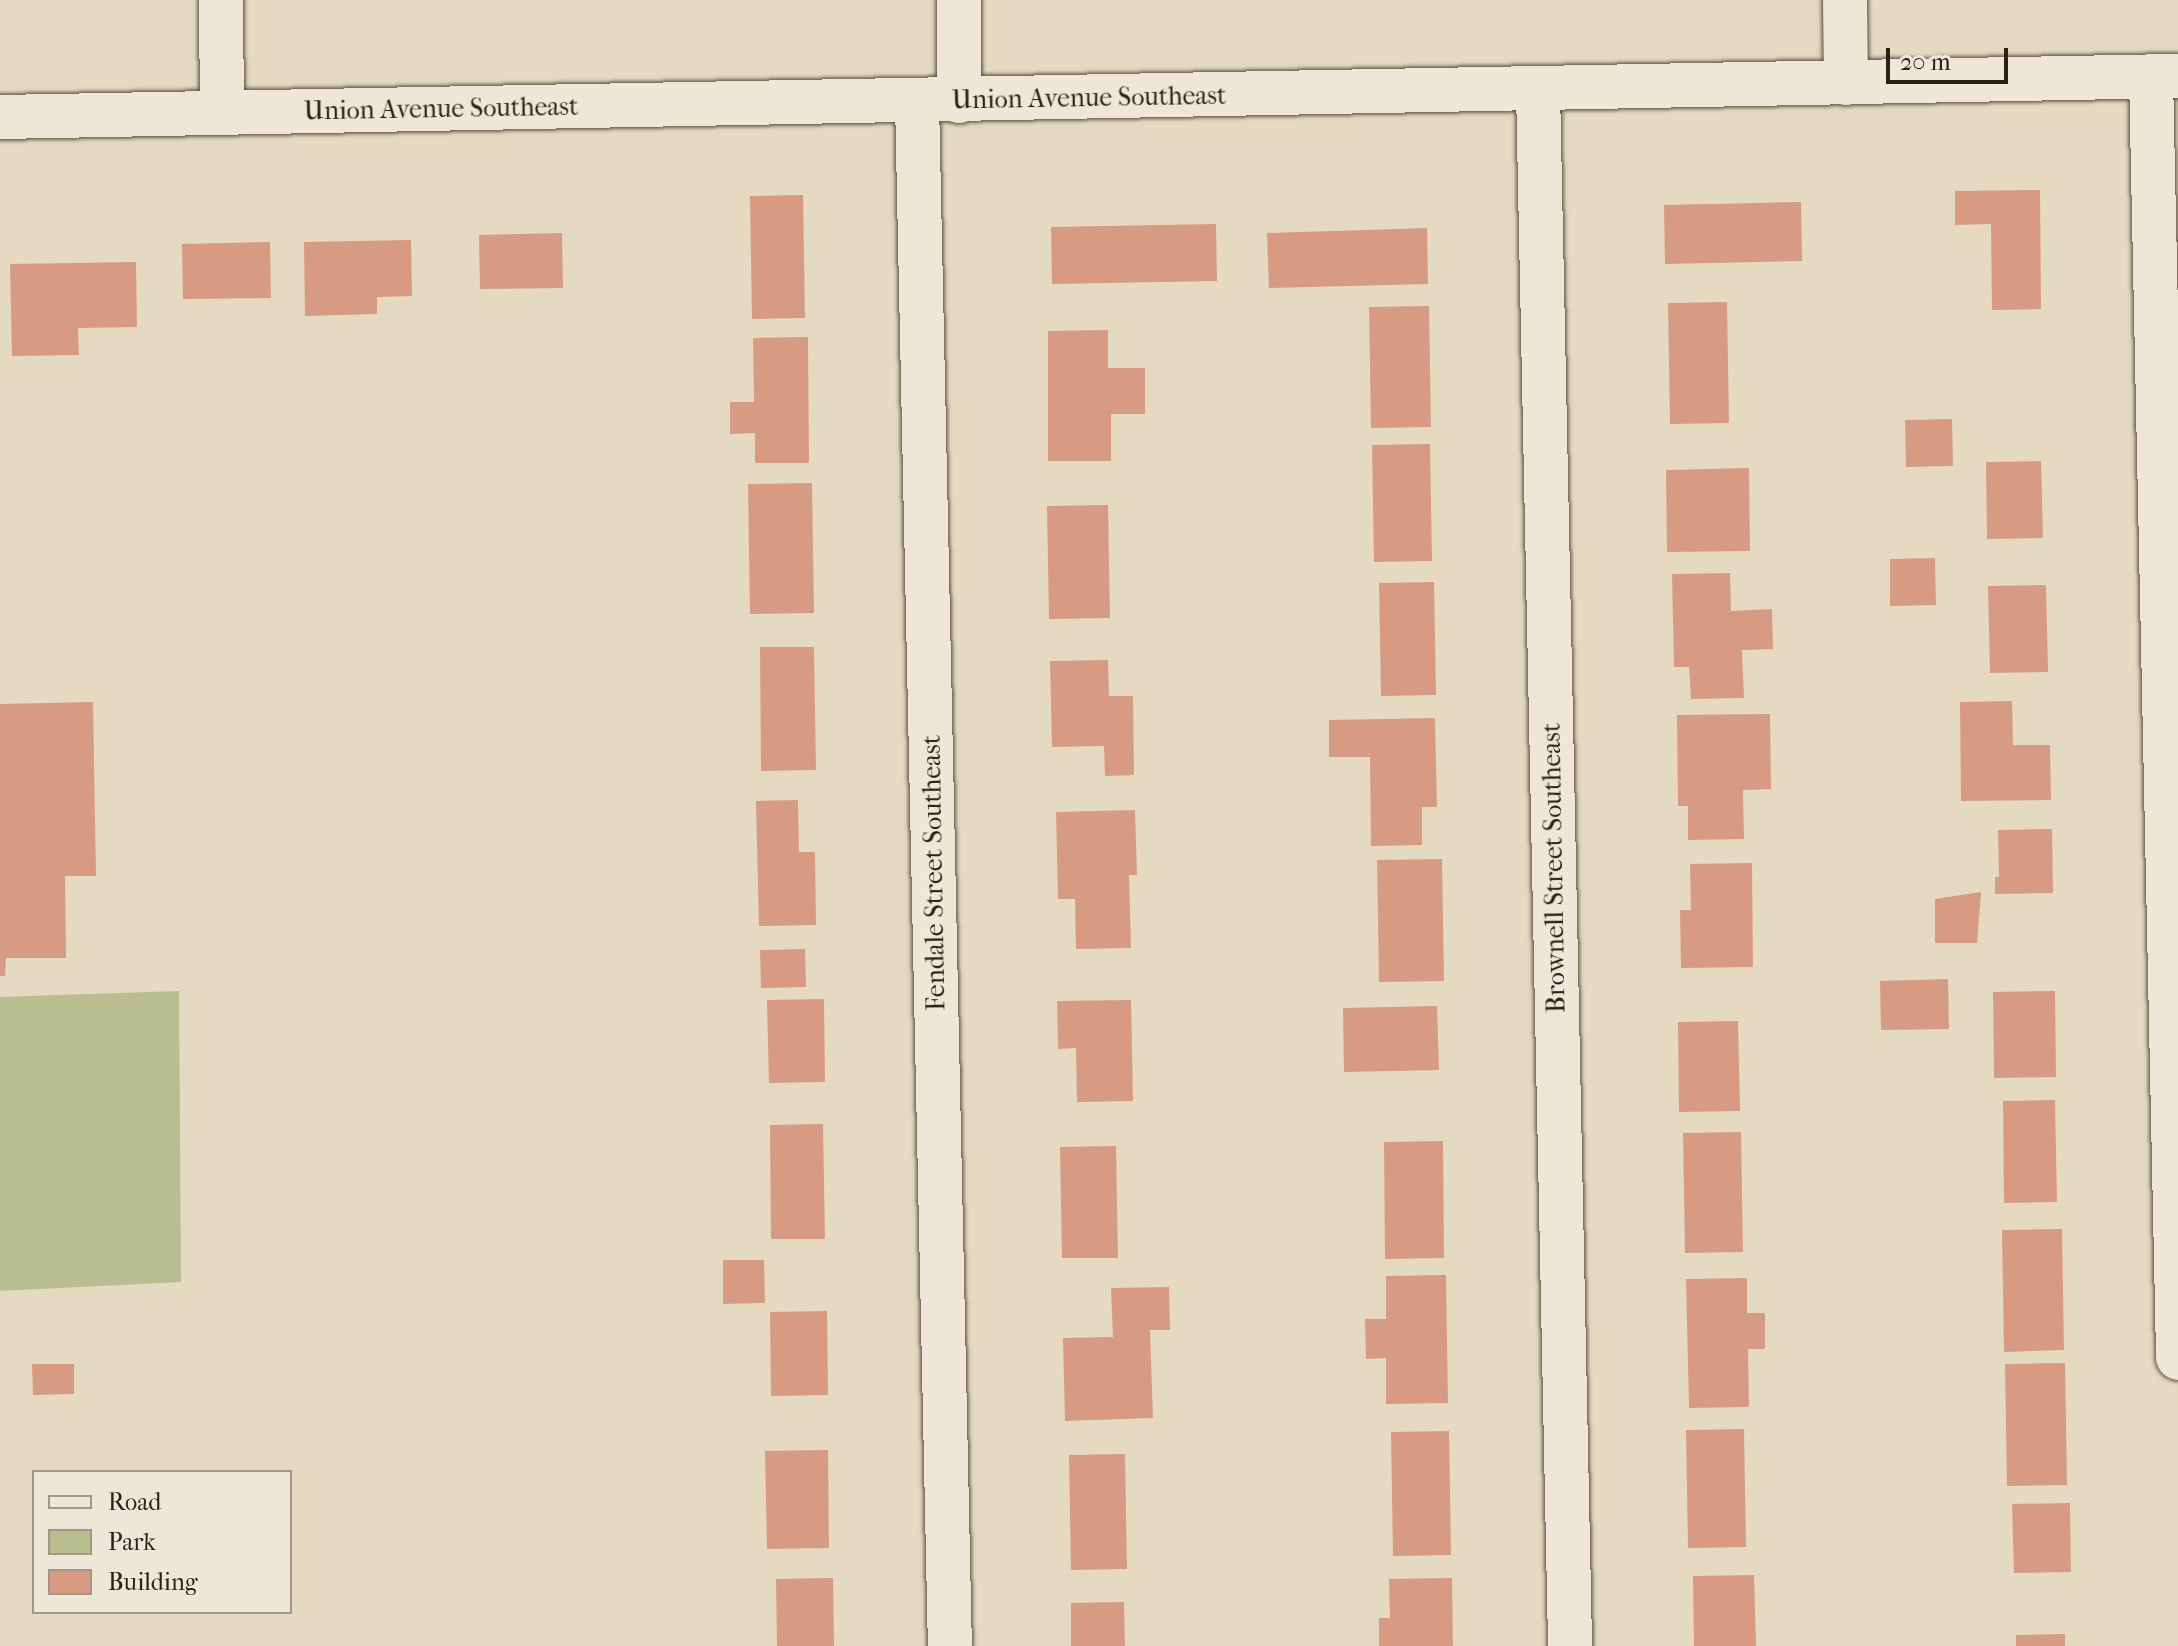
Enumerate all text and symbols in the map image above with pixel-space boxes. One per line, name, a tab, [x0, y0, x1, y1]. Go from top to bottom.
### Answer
scale bar	[1890, 32, 2012, 82]
text: 20 m	[1900, 48, 1951, 76]
street label: Union Avenue Southeast	[952, 80, 1226, 116]
street label: Union Avenue Southeast	[304, 91, 578, 127]
street label: Brownell Street Southeast	[1536, 723, 1572, 1013]
street label: Fendale Street Southeast	[916, 735, 952, 1011]
legend	[32, 1470, 292, 1614]
text: Road	[108, 1488, 161, 1516]
text: Park	[108, 1528, 156, 1556]
text: Building	[108, 1568, 198, 1596]

